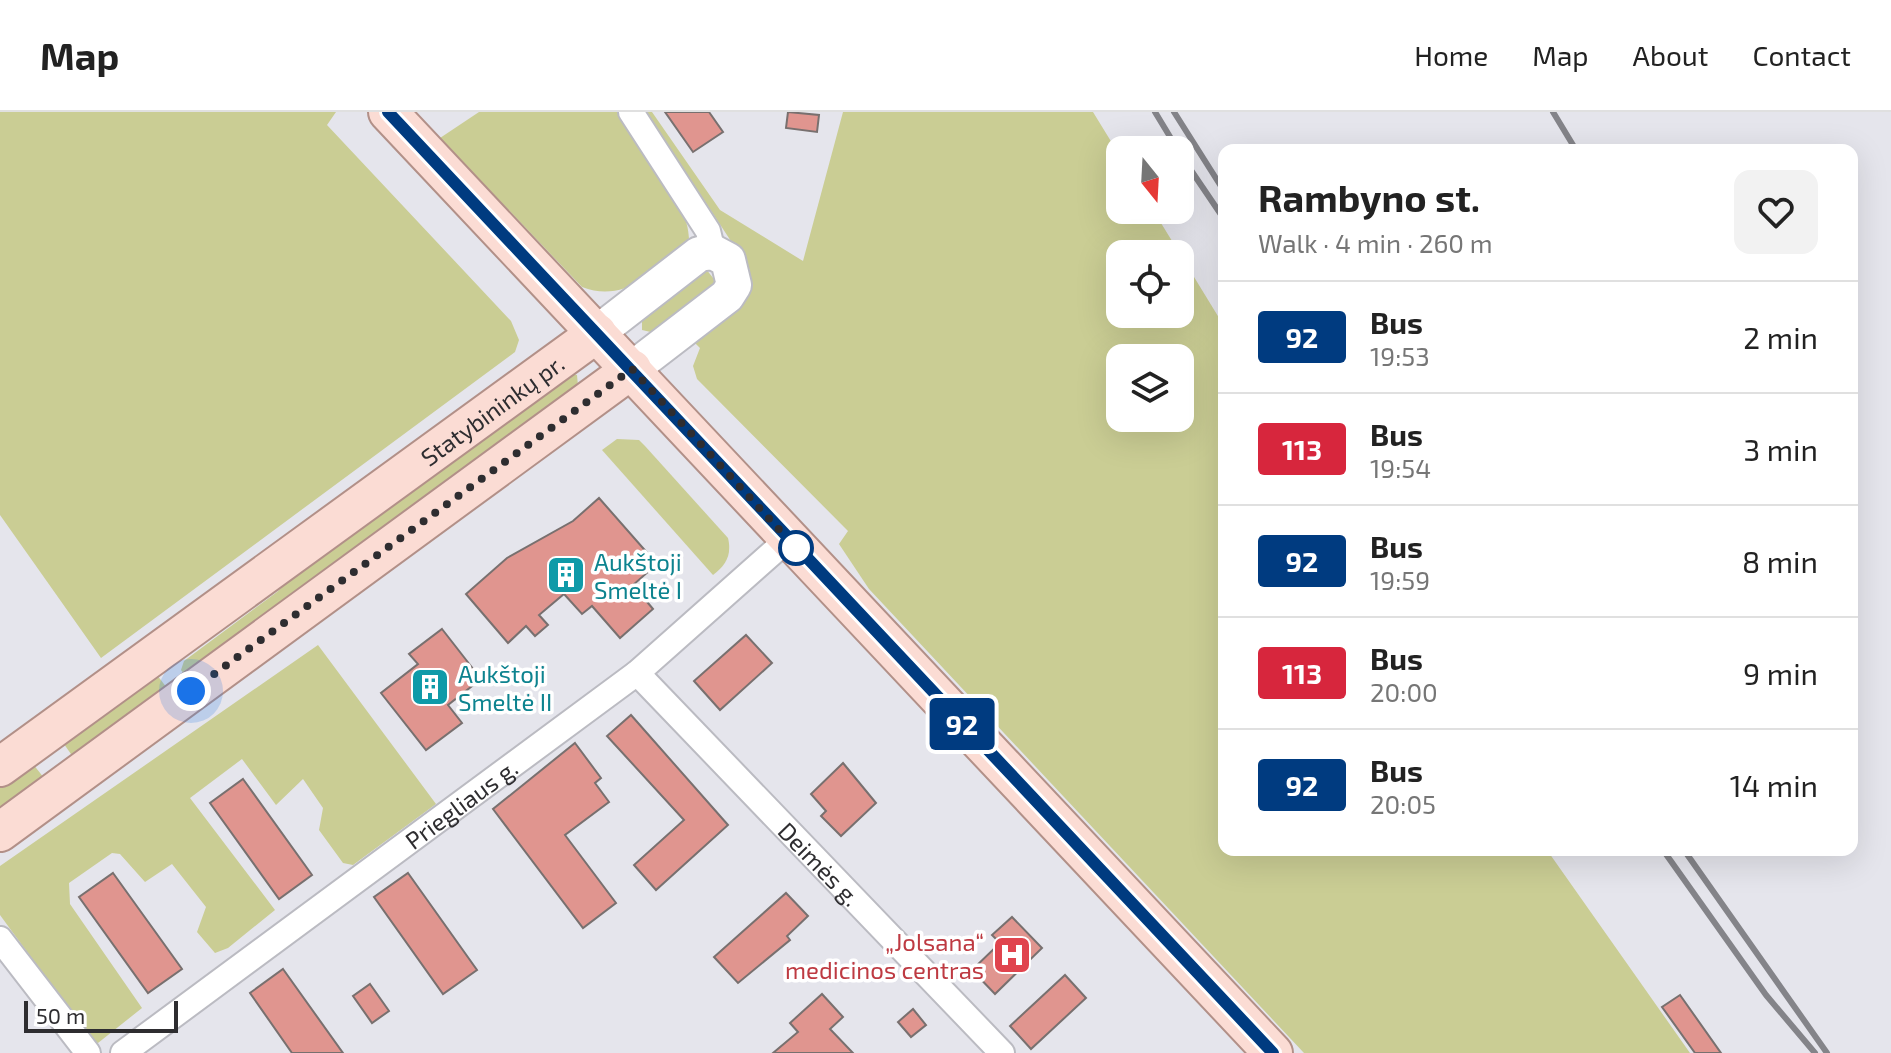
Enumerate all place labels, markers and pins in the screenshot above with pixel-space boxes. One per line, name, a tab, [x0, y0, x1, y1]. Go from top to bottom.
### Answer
unlabelled marker	[779, 531, 813, 565]
place label: Aukštoji Smeltė I	[594, 547, 682, 604]
building icon: Aukštoji Smeltė I	[545, 554, 587, 596]
place label: Aukštoji Smeltė II	[458, 659, 552, 716]
building icon: Aukštoji Smeltė II	[409, 666, 451, 708]
place label: „Jolsana“ medicinos centras	[785, 927, 984, 984]
hospital icon: „Jolsana“ medicinos centras	[991, 934, 1033, 976]

